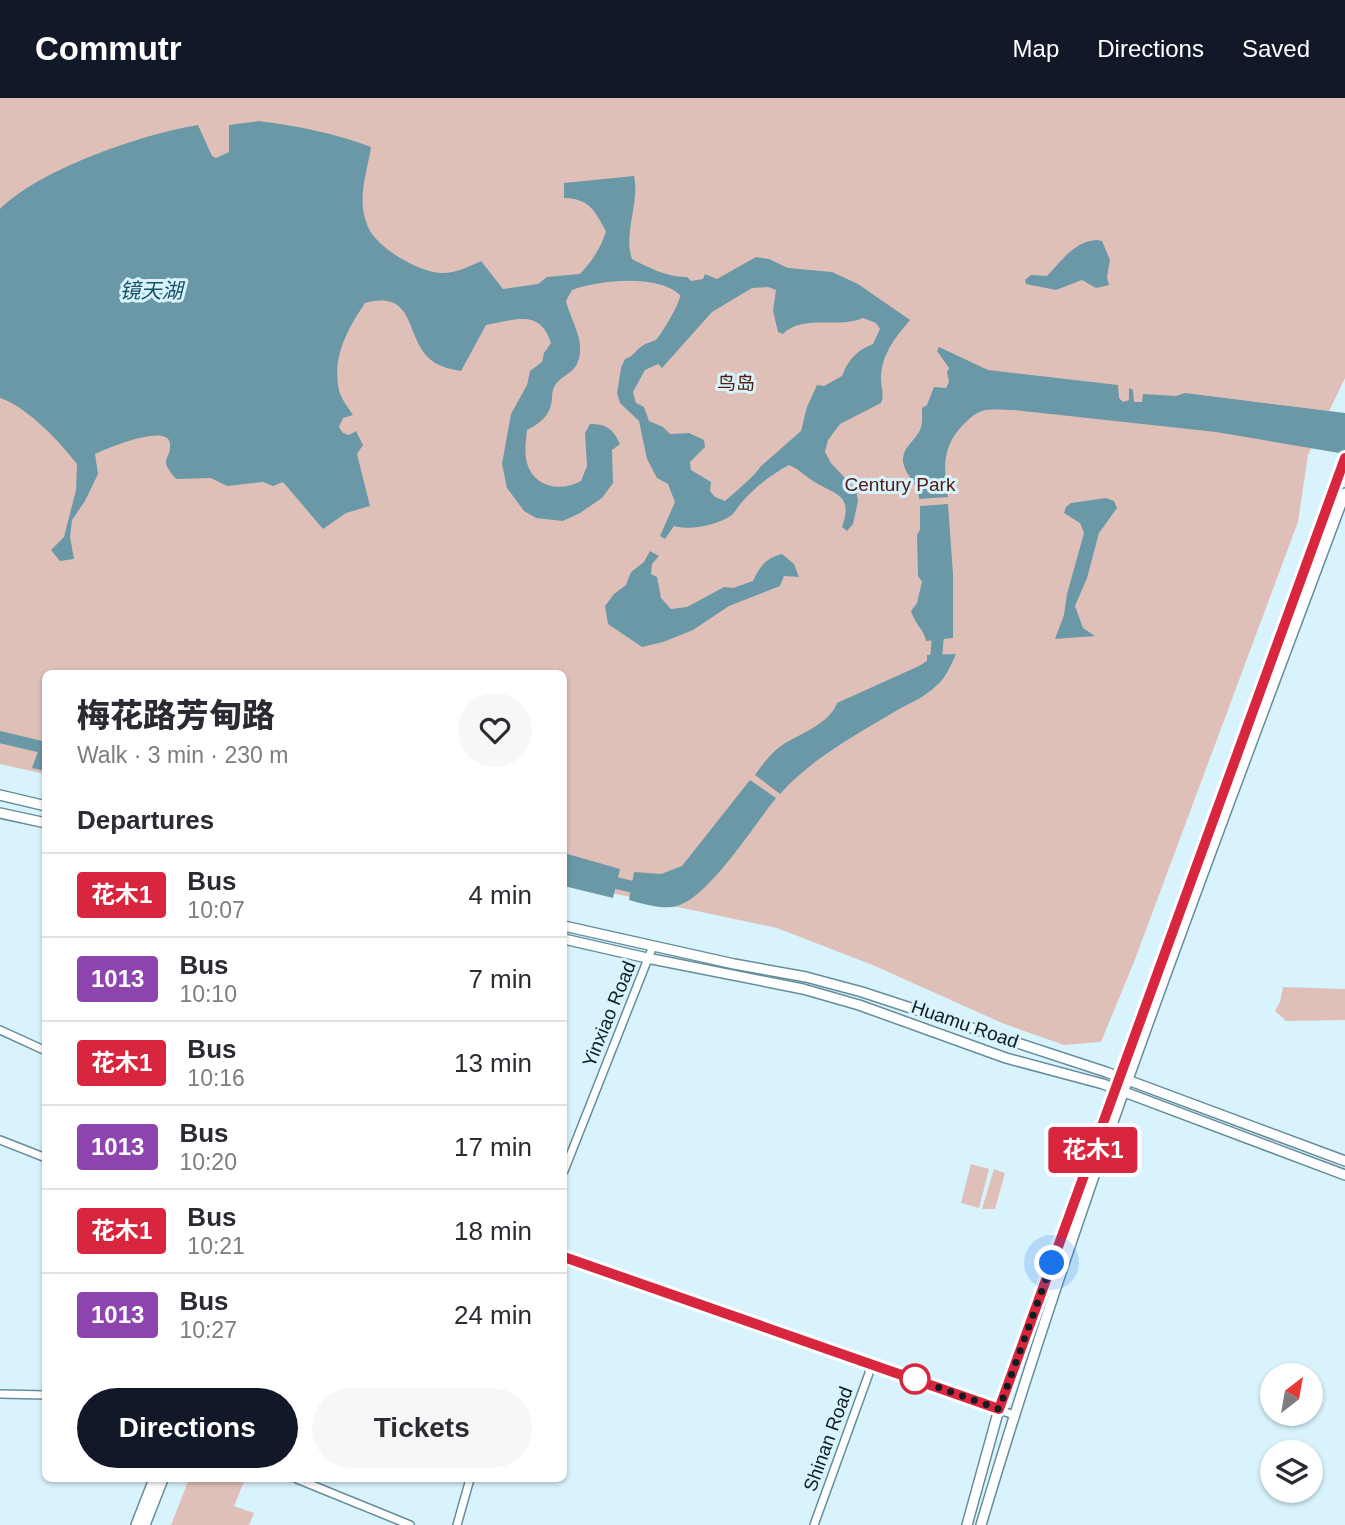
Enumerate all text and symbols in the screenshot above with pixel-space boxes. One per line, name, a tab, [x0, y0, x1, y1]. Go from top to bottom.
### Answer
text: Commutr	[35, 30, 182, 67]
text: Map	[1013, 35, 1059, 62]
text: Directions	[1097, 35, 1204, 62]
text: Saved	[1242, 35, 1310, 62]
water label: 镜天湖	[120, 279, 185, 302]
park label: 鸟岛	[717, 373, 755, 394]
park label: Century Park	[845, 474, 956, 495]
button: heart	[458, 693, 532, 767]
text: 梅花路芳甸路	[77, 697, 275, 734]
text: Walk · 3 min · 230 m	[77, 742, 288, 768]
text: Departures	[77, 805, 214, 835]
text: Bus	[187, 866, 236, 896]
text: 4 min	[468, 880, 532, 910]
text: 花木1	[91, 881, 152, 908]
text: 10:07	[187, 897, 245, 923]
text: Bus	[179, 950, 229, 980]
street label: Yinxiao Road	[578, 958, 640, 1070]
text: 7 min	[468, 964, 532, 994]
text: 1013	[91, 965, 144, 992]
text: 10:10	[179, 981, 237, 1007]
street label: Huamu Road	[909, 996, 1021, 1052]
text: Bus	[187, 1034, 236, 1064]
text: 13 min	[454, 1048, 532, 1078]
text: 花木1	[91, 1049, 152, 1076]
text: 10:16	[187, 1065, 245, 1091]
text: Bus	[179, 1118, 229, 1148]
line badge: 花木1	[1053, 1127, 1133, 1173]
text: 17 min	[454, 1132, 532, 1162]
text: 1013	[91, 1133, 144, 1160]
text: 花木1	[1062, 1136, 1124, 1163]
text: 10:20	[179, 1149, 237, 1175]
text: Bus	[187, 1202, 236, 1232]
text: 18 min	[454, 1216, 532, 1246]
text: 花木1	[91, 1217, 152, 1244]
text: 10:21	[187, 1233, 245, 1259]
your location	[1034, 1245, 1069, 1280]
text: Bus	[179, 1286, 229, 1316]
text: 24 min	[454, 1300, 532, 1330]
text: 1013	[91, 1301, 144, 1328]
text: 10:27	[179, 1317, 237, 1343]
north arrow	[1260, 1363, 1323, 1426]
map controls	[1260, 1363, 1323, 1503]
unlabelled marker	[900, 1364, 930, 1394]
street label: Shinan Road	[799, 1384, 857, 1494]
button: Directions	[77, 1388, 298, 1468]
button: Tickets	[312, 1388, 532, 1468]
button: layers	[1260, 1440, 1323, 1503]

